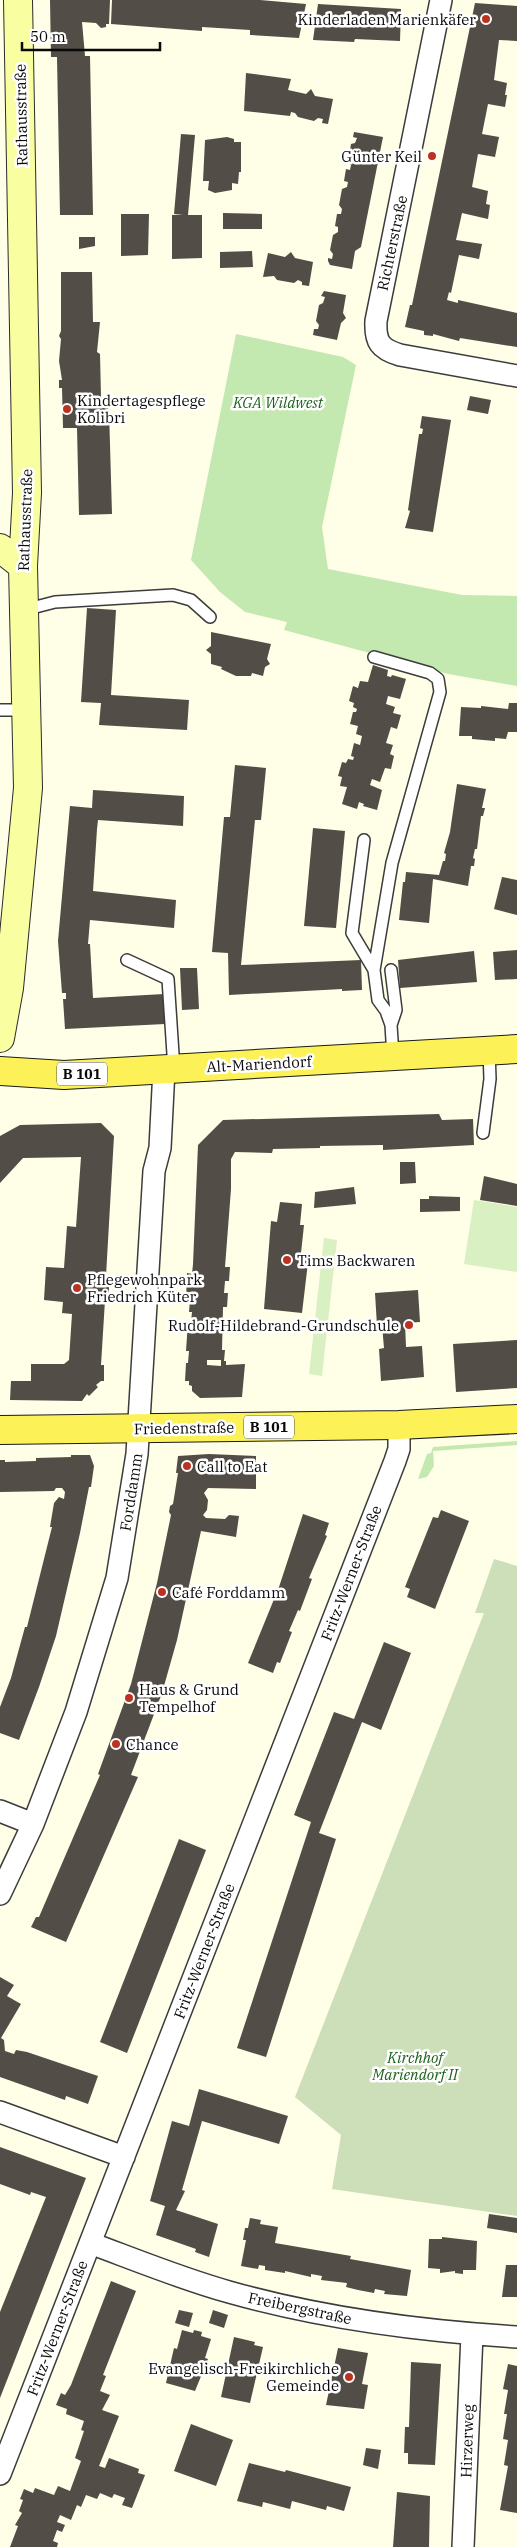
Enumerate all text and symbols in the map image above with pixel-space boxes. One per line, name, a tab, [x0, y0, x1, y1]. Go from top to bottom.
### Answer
place label: Kinderladen Marienkäfer	[297, 10, 476, 29]
marker: Kinderladen Marienkäfer	[480, 13, 492, 25]
scale bar	[22, 20, 160, 52]
text: 50 m	[30, 27, 66, 46]
street label: Rathausstraße	[11, 64, 31, 166]
place label: Günter Keil	[341, 147, 422, 166]
marker: Günter Keil	[426, 150, 438, 162]
street label: Richterstraße	[373, 194, 411, 292]
place label: Kindertagespflege Kolibri	[77, 391, 206, 427]
park label: KGA Wildwest	[232, 393, 324, 412]
marker: Kindertagespflege Kolibri	[61, 403, 73, 415]
street label: Rathausstraße	[14, 468, 36, 572]
street label: Alt-Mariendorf	[206, 1052, 313, 1076]
road number: B 101	[57, 1062, 107, 1086]
place label: Tims Backwaren	[297, 1251, 416, 1270]
marker: Tims Backwaren	[281, 1254, 293, 1266]
place label: Pflegewohnpark Friedrich Küter	[87, 1270, 202, 1306]
marker: Pflegewohnpark Friedrich Küter	[71, 1282, 83, 1294]
place label: Rudolf-Hildebrand-Grundschule	[168, 1316, 399, 1335]
marker: Rudolf-Hildebrand-Grundschule	[403, 1319, 415, 1331]
road number: B 101	[244, 1415, 294, 1438]
street label: Friedenstraße	[134, 1418, 234, 1438]
street label: Forddamm	[115, 1452, 147, 1532]
place label: Call to Eat	[197, 1457, 267, 1476]
marker: Call to Eat	[181, 1460, 193, 1472]
street label: Fritz-Werner-Straße	[316, 1503, 386, 1643]
place label: Café Forddamm	[172, 1583, 285, 1602]
marker: Café Forddamm	[156, 1586, 168, 1598]
place label: Haus & Grund Tempelhof	[139, 1680, 239, 1716]
marker: Haus & Grund Tempelhof	[123, 1692, 135, 1704]
place label: Chance	[126, 1735, 179, 1754]
marker: Chance	[110, 1738, 122, 1750]
street label: Fritz-Werner-Straße	[169, 1881, 239, 2021]
park label: Kirchhof Mariendorf II	[371, 2048, 459, 2084]
street label: Fritz-Werner-Straße	[22, 2258, 92, 2398]
street label: Freibergstraße	[246, 2288, 354, 2328]
place label: Evangelisch-Freikirchliche Gemeinde	[148, 2359, 339, 2395]
marker: Evangelisch-Freikirchliche Gemeinde	[343, 2371, 355, 2383]
street label: Hirzerweg	[456, 2404, 478, 2478]

